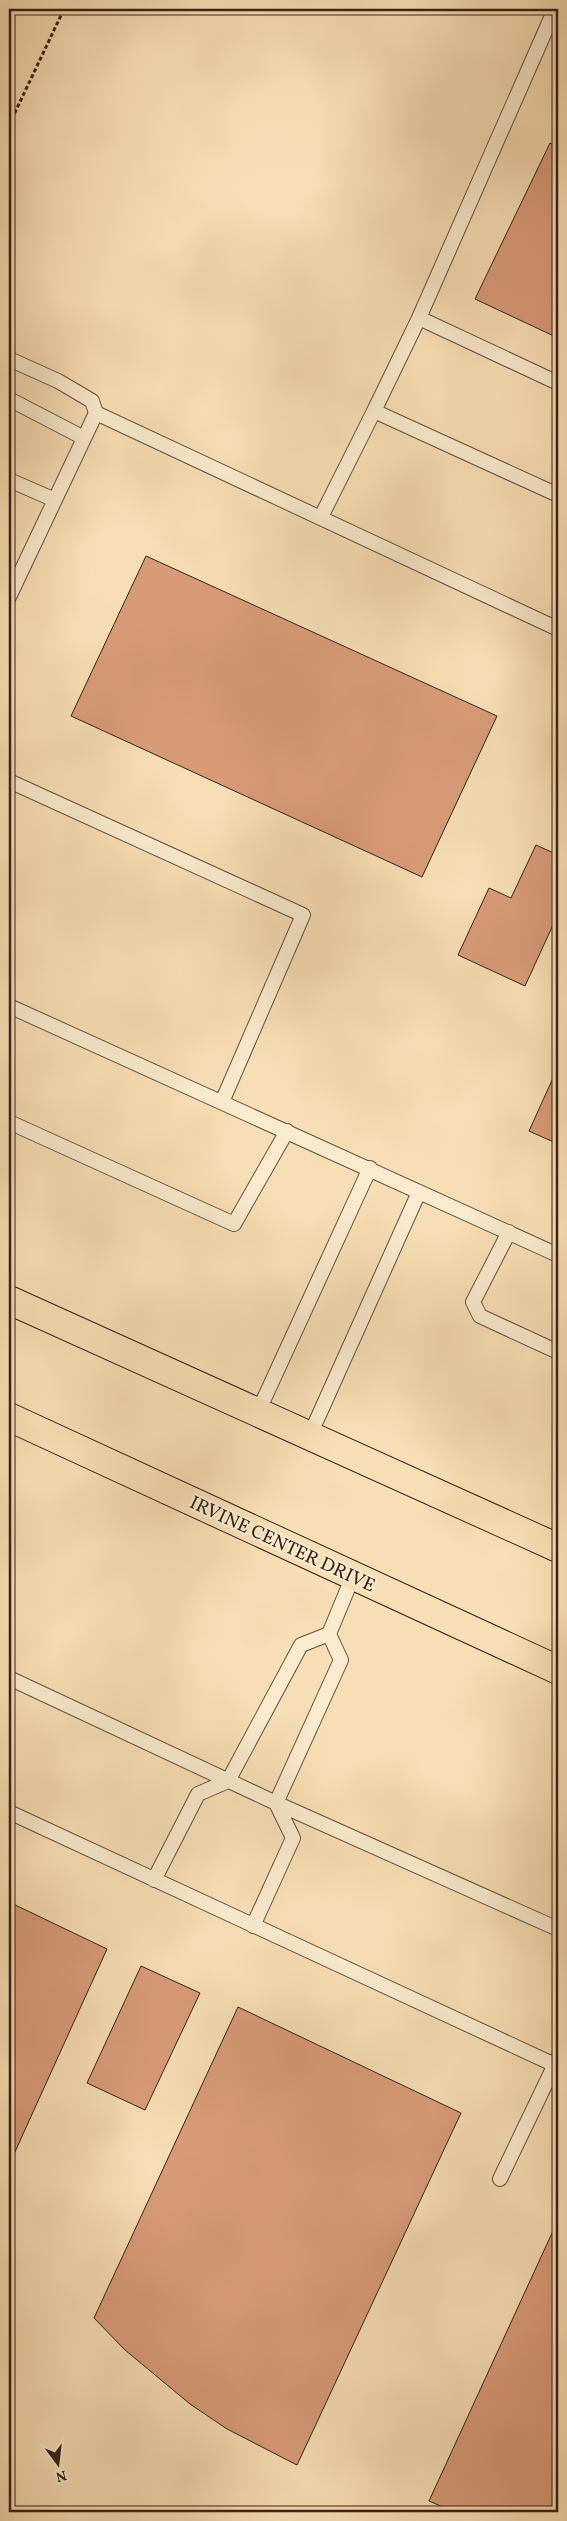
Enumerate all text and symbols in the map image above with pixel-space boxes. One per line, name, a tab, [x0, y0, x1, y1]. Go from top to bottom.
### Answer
street label: IRVINE CENTER DRIVE	[185, 1490, 379, 1599]
north arrow	[32, 2438, 82, 2488]
text: N	[54, 2465, 68, 2486]

